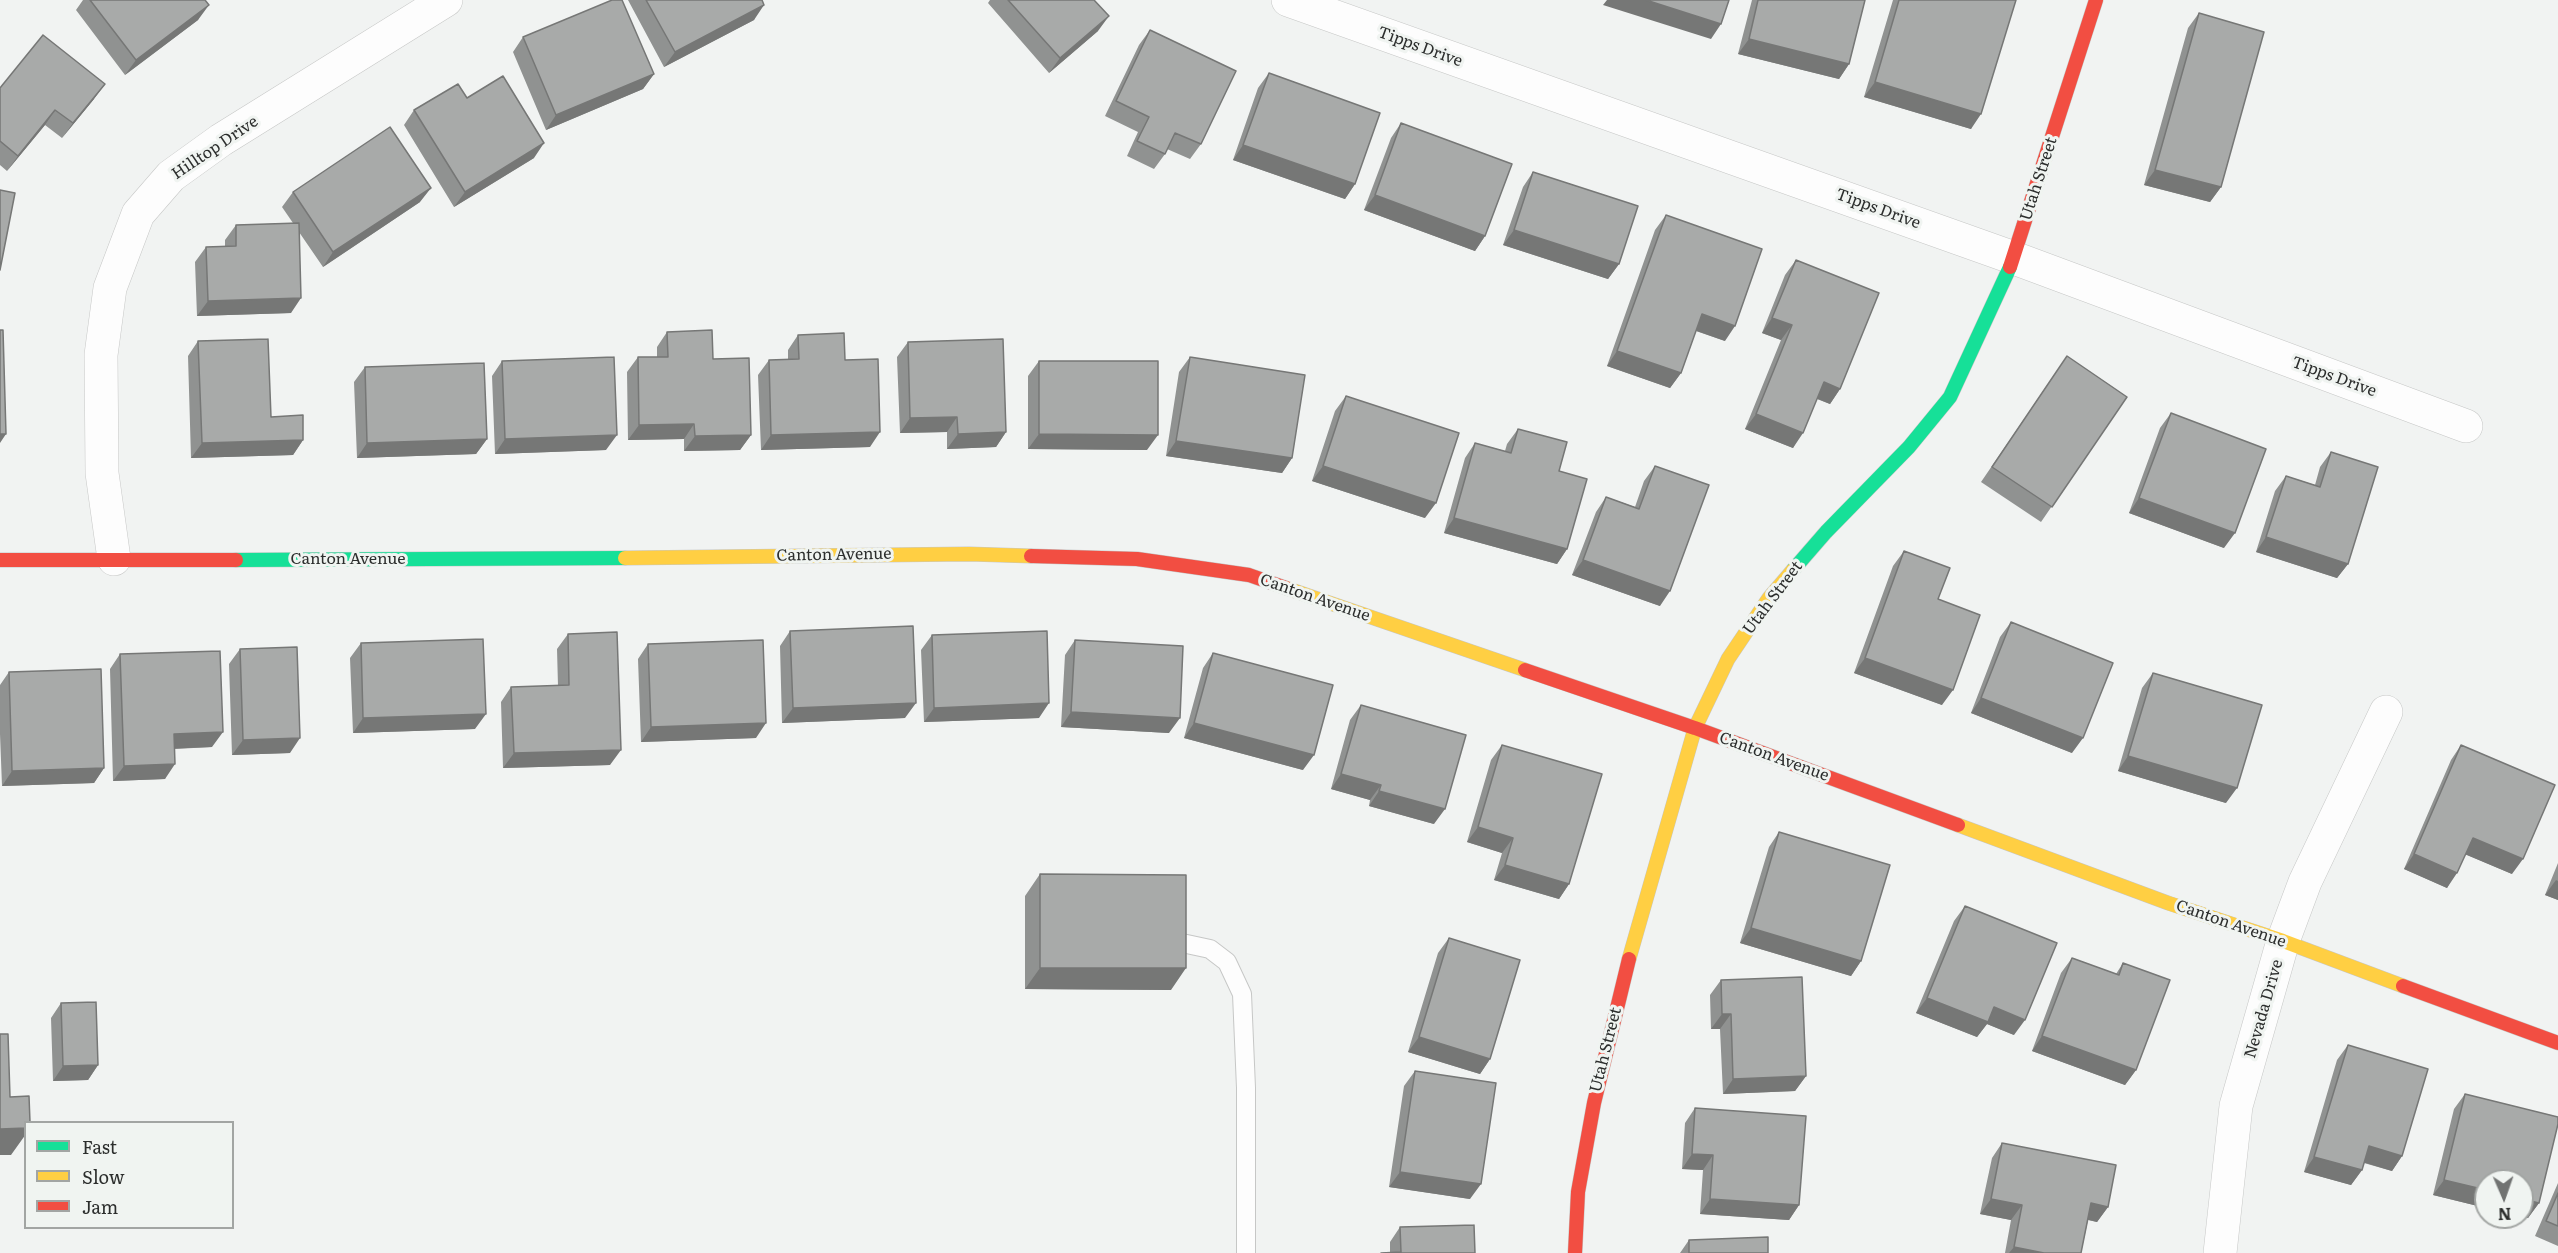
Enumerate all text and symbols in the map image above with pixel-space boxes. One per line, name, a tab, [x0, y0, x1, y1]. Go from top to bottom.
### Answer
street label: Tipps Drive	[1375, 23, 1465, 71]
street label: Hilltop Drive	[168, 112, 262, 184]
street label: Utah Street	[2016, 135, 2062, 223]
street label: Tipps Drive	[1833, 185, 1923, 233]
street label: Tipps Drive	[2289, 353, 2379, 401]
street label: Canton Avenue	[776, 544, 892, 566]
street label: Canton Avenue	[290, 549, 406, 569]
street label: Utah Street	[1739, 558, 1807, 638]
street label: Canton Avenue	[1257, 570, 1373, 626]
street label: Canton Avenue	[1717, 728, 1831, 786]
street label: Canton Avenue	[2173, 896, 2289, 952]
street label: Nevada Drive	[2241, 957, 2287, 1061]
street label: Utah Street	[1586, 1006, 1626, 1094]
legend	[24, 1121, 234, 1229]
text: Fast	[82, 1133, 117, 1160]
text: Slow	[82, 1163, 124, 1190]
north arrow	[2474, 1169, 2534, 1229]
text: Jam	[82, 1193, 118, 1220]
text: N	[2497, 1203, 2512, 1227]

